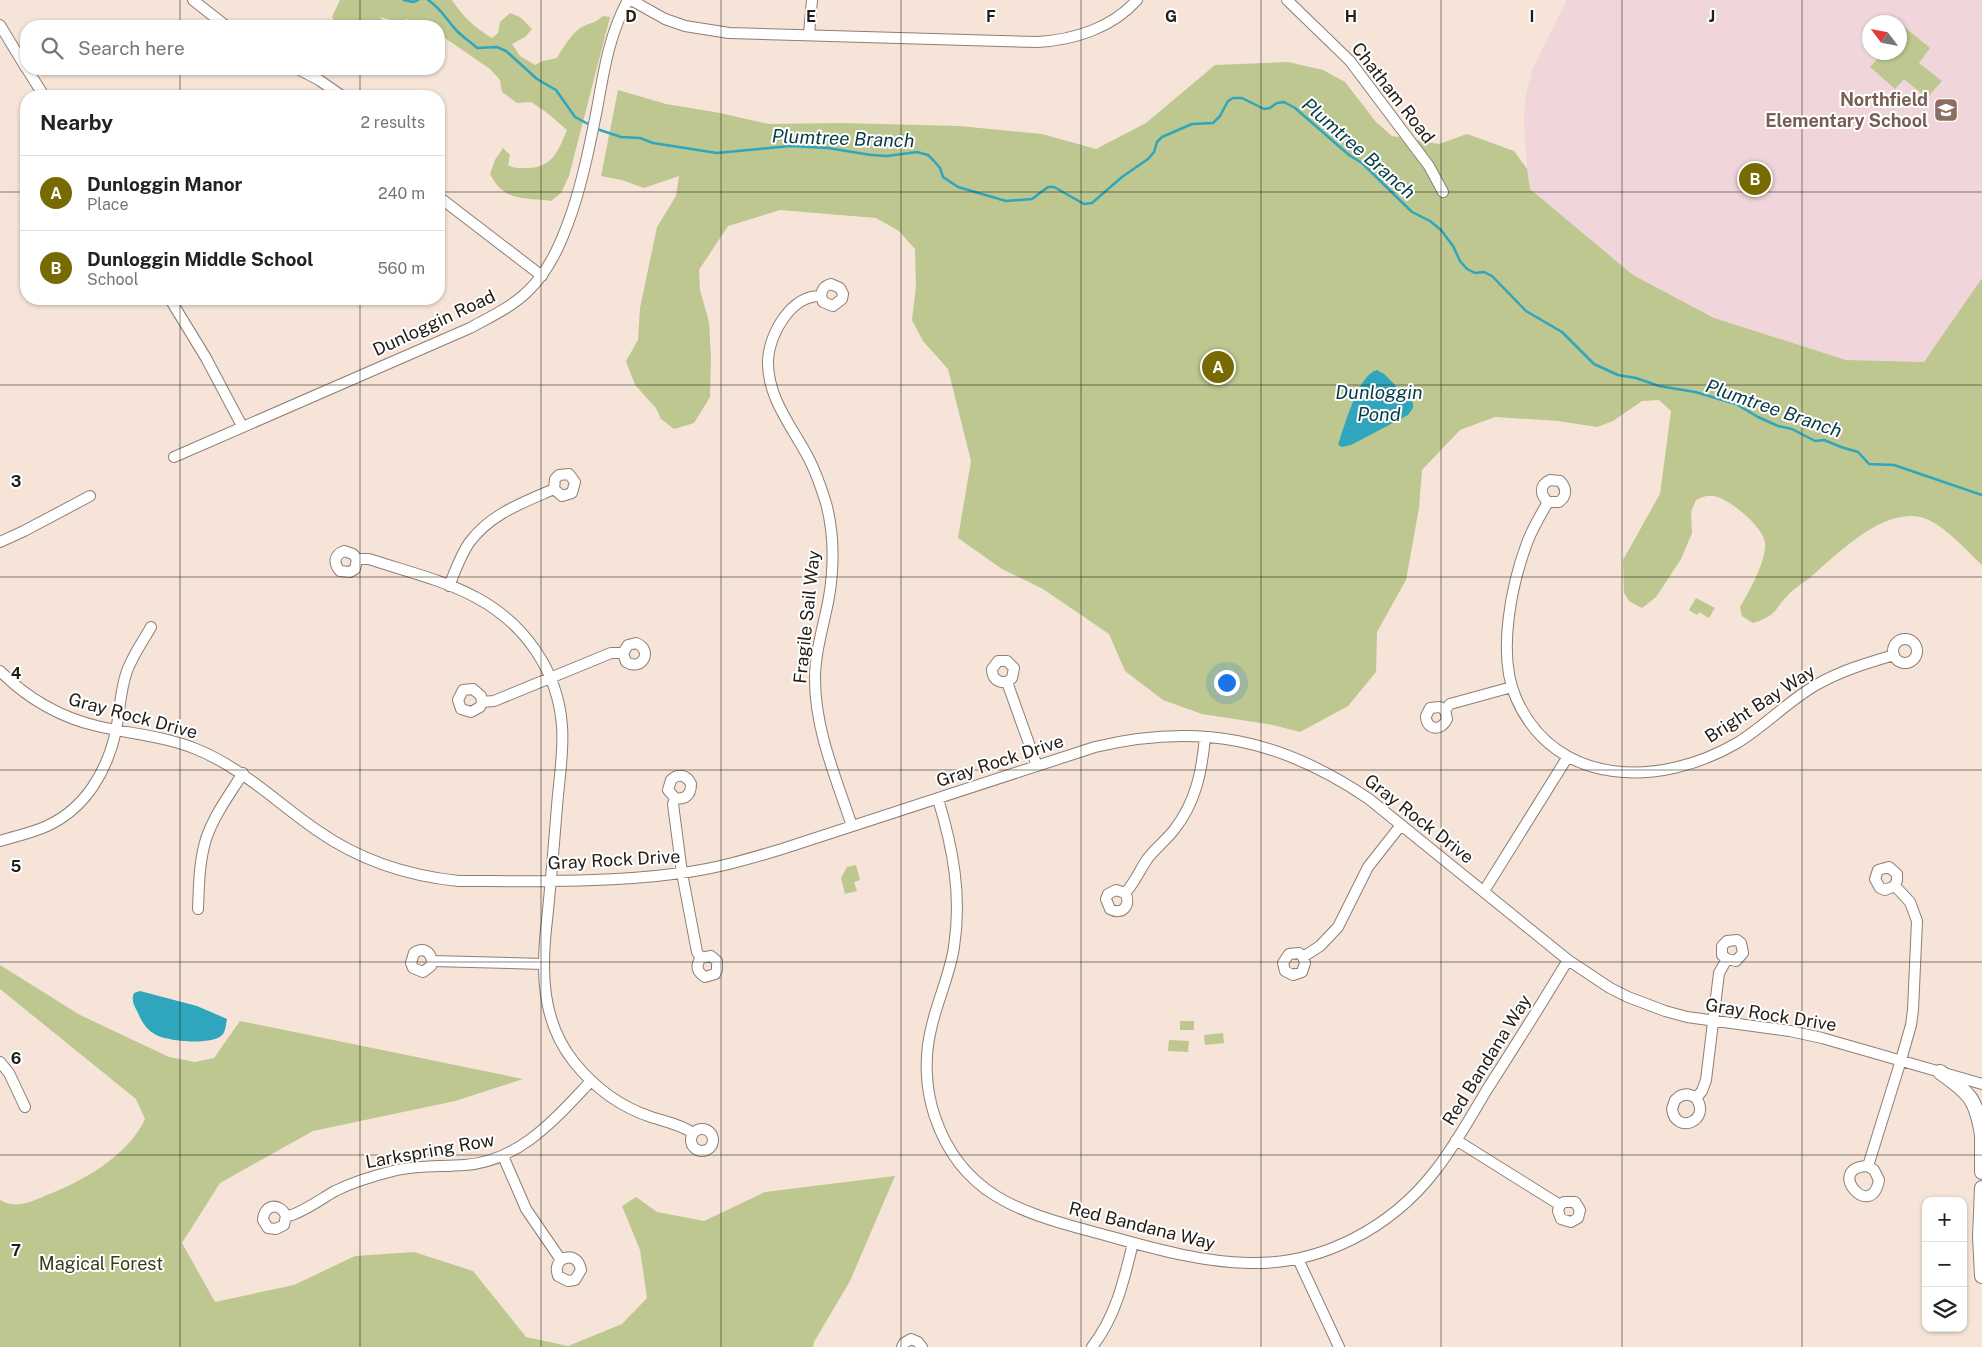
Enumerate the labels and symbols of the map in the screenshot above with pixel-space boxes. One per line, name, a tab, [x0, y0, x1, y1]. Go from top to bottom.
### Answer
text: D	[625, 7, 637, 26]
text: E	[806, 7, 816, 26]
text: F	[986, 7, 996, 26]
text: G	[1165, 7, 1177, 26]
text: H	[1345, 7, 1357, 26]
text: I	[1530, 7, 1534, 26]
text: J	[1709, 7, 1715, 26]
north arrow	[1862, 15, 1907, 60]
street label: Chatham Road	[1348, 38, 1439, 147]
place label: Northfield Elementary School	[1765, 89, 1928, 131]
water label: Plumtree Branch	[1298, 93, 1420, 203]
school or university icon: Northfield Elementary School	[1933, 97, 1959, 123]
water label: Plumtree Branch	[771, 125, 915, 151]
pin: B	[1739, 160, 1771, 198]
street label: Dunloggin Road	[369, 285, 498, 360]
pin: A	[1202, 348, 1234, 386]
water label: Plumtree Branch	[1703, 374, 1845, 442]
water label: Dunloggin Pond	[1335, 381, 1423, 425]
text: 3	[11, 472, 21, 491]
street label: Fragile Sail Way	[789, 549, 824, 685]
street label: Bright Bay Way	[1701, 660, 1819, 747]
text: 4	[11, 664, 22, 683]
your location	[1214, 670, 1240, 696]
street label: Gray Rock Drive	[66, 688, 200, 743]
street label: Gray Rock Drive	[933, 730, 1066, 791]
street label: Gray Rock Drive	[1361, 769, 1478, 868]
street label: Gray Rock Drive	[547, 846, 681, 873]
text: 5	[11, 857, 22, 876]
street label: Red Bandana Way	[1438, 990, 1535, 1129]
street label: Gray Rock Drive	[1704, 994, 1838, 1035]
text: 6	[11, 1049, 21, 1068]
street label: Larkspring Row	[364, 1129, 496, 1172]
street label: Red Bandana Way	[1067, 1197, 1218, 1254]
text: 7	[11, 1241, 21, 1260]
park label: Magical Forest	[39, 1253, 163, 1274]

